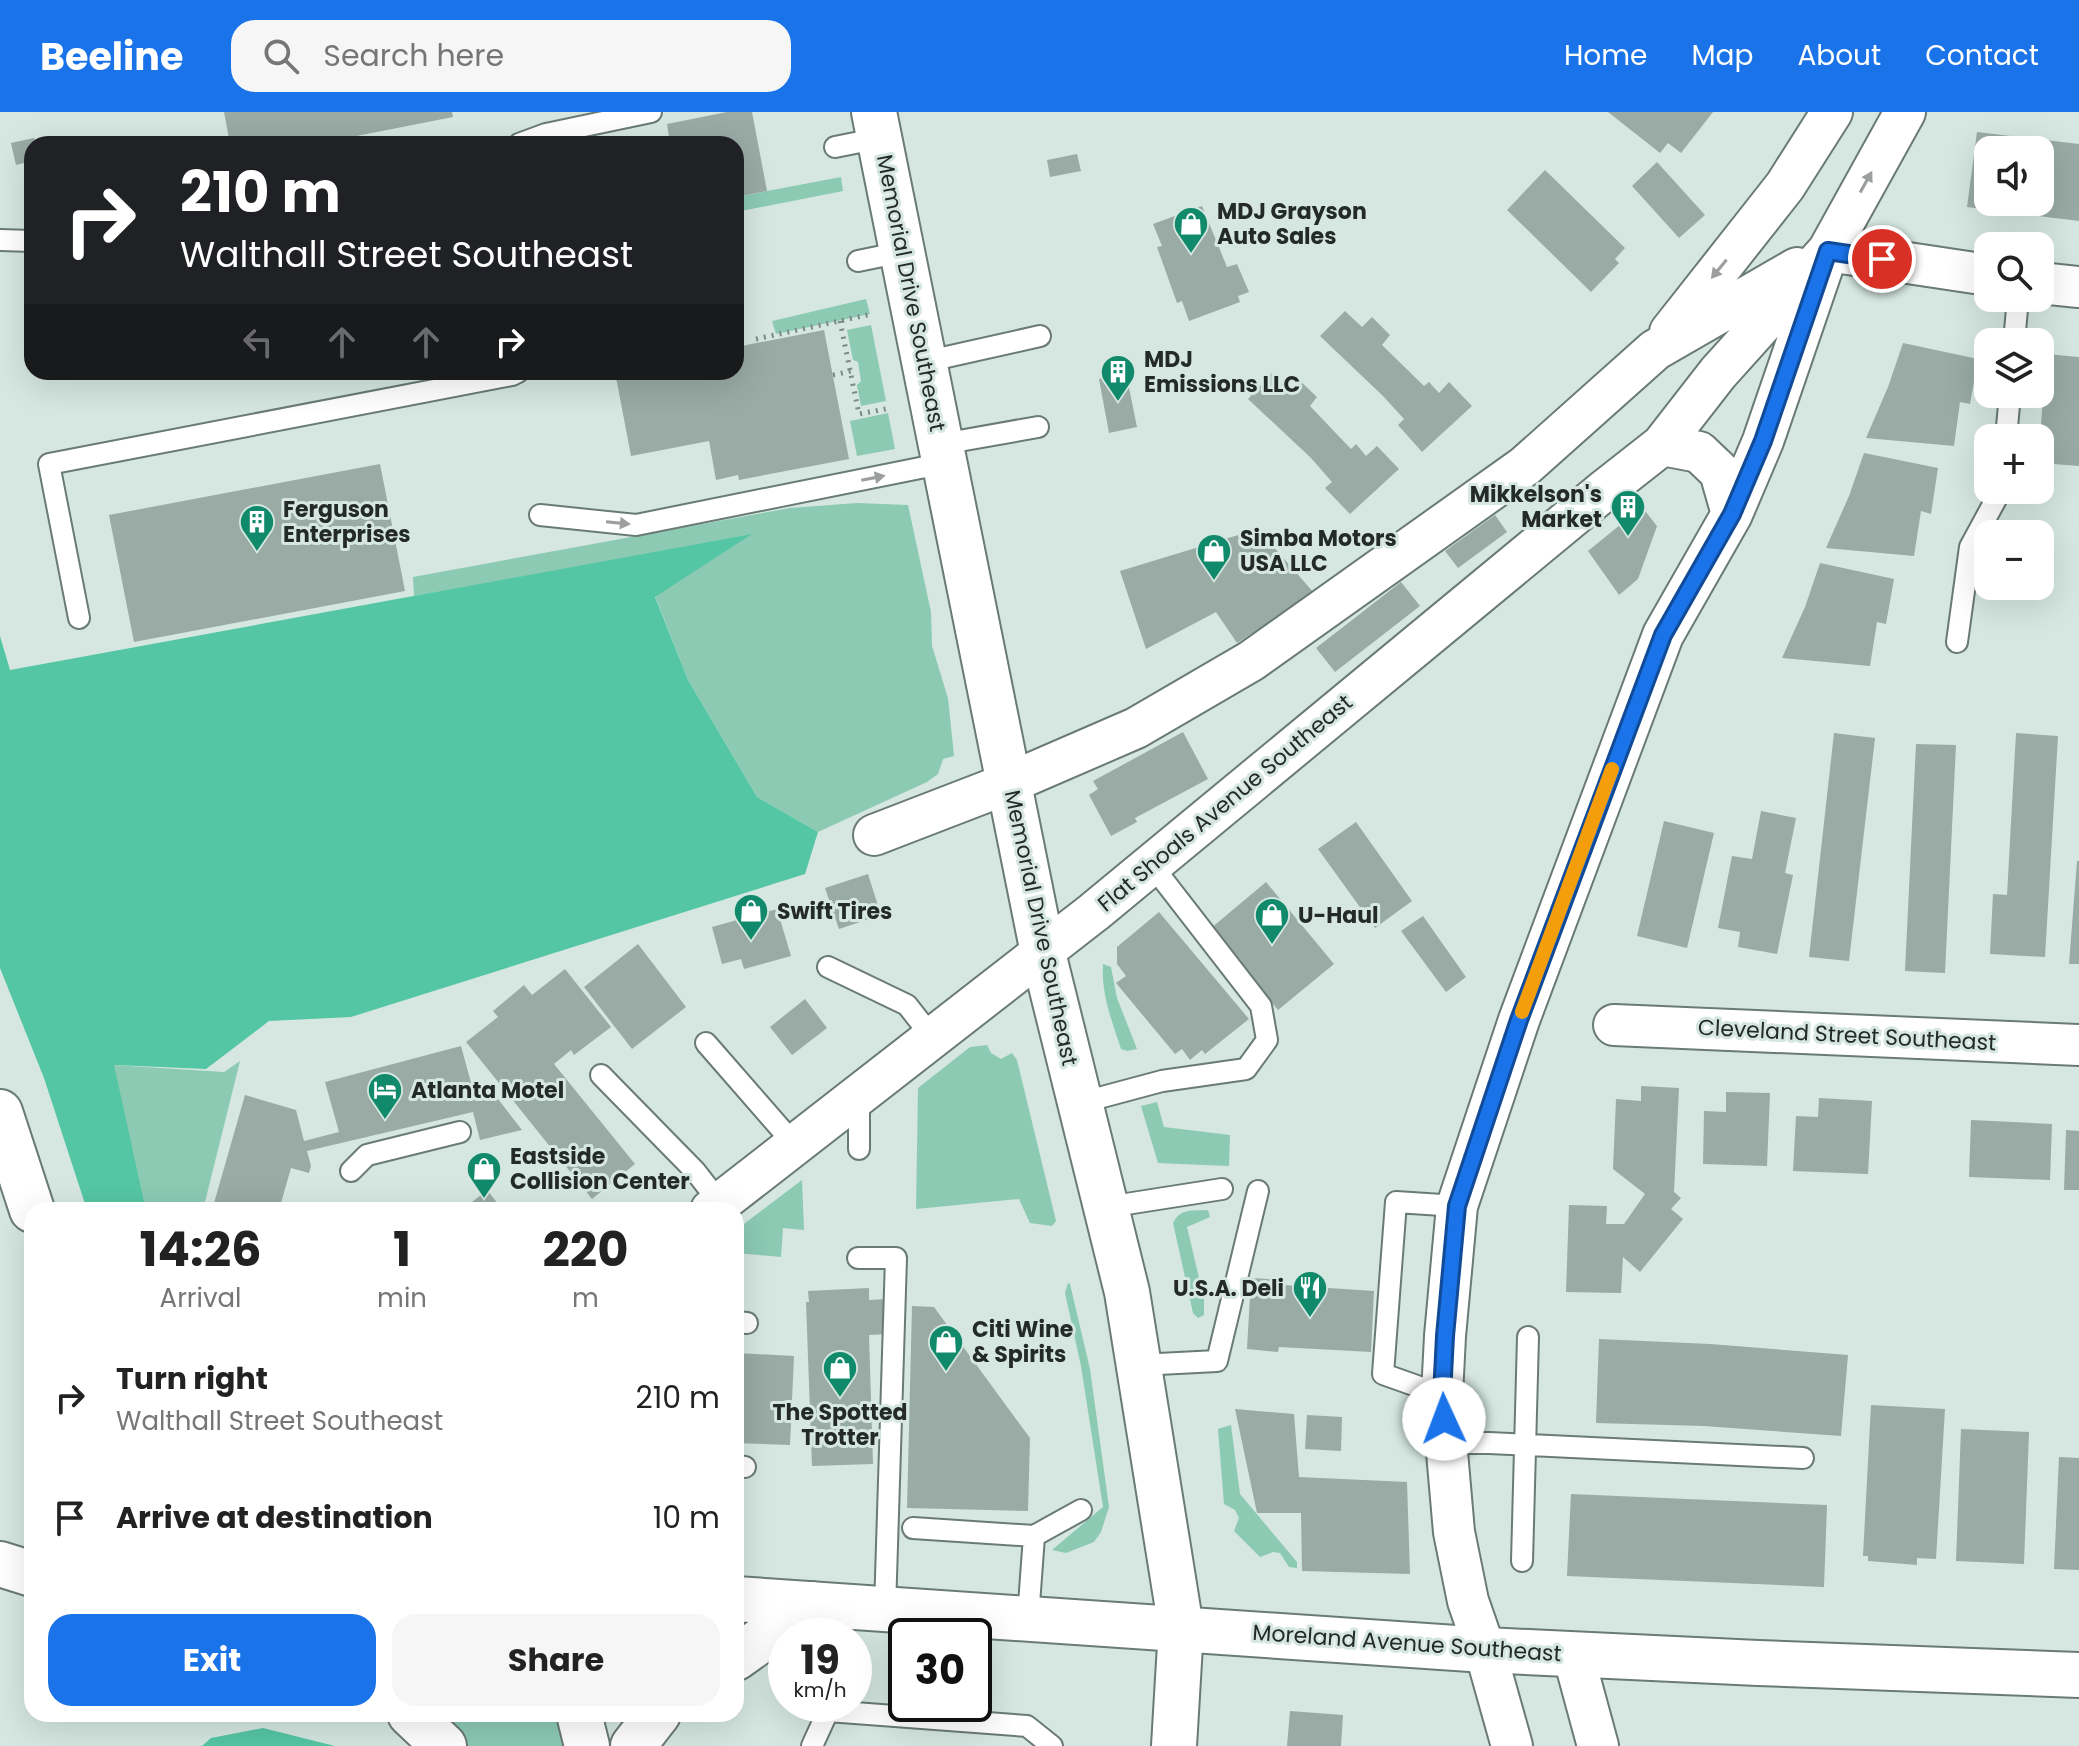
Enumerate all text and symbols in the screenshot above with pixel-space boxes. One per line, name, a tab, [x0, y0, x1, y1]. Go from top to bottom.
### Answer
search box	[231, 20, 791, 92]
text: Beeline	[40, 30, 183, 83]
icon: search	[259, 34, 303, 78]
text: Search here	[323, 34, 504, 77]
text: Home	[1564, 36, 1647, 75]
text: Map	[1691, 36, 1753, 75]
text: About	[1797, 36, 1881, 75]
text: Contact	[1925, 36, 2039, 75]
map controls	[1974, 136, 2054, 600]
button: sound	[1974, 136, 2054, 216]
street label: Memorial Drive Southeast	[869, 152, 953, 434]
text: 210 m	[180, 153, 341, 232]
icon: right	[48, 168, 152, 272]
one-way arrow	[1859, 171, 1873, 194]
place label: MDJ Grayson Auto Sales	[1217, 196, 1367, 252]
shop icon: MDJ Grayson Auto Sales	[1172, 205, 1210, 255]
pin	[1848, 225, 1916, 293]
text: Walthall Street Southeast	[180, 229, 633, 280]
button: search	[1974, 232, 2054, 312]
icon: arrive	[1860, 237, 1904, 281]
one-way arrow	[1712, 259, 1728, 279]
icon: left	[236, 320, 280, 364]
icon: ahead	[320, 320, 364, 364]
icon: ahead	[404, 320, 448, 364]
icon: right	[488, 320, 532, 364]
button: layers	[1974, 328, 2054, 408]
place label: MDJ Emissions LLC	[1144, 344, 1300, 400]
building icon: MDJ Emissions LLC	[1099, 353, 1137, 403]
button: +	[1974, 424, 2054, 504]
one-way arrow	[861, 471, 886, 483]
place label: Mikkelson's Market	[1470, 479, 1602, 535]
building icon: Mikkelson's Market	[1609, 488, 1647, 538]
place label: Ferguson Enterprises	[283, 494, 411, 550]
building icon: Ferguson Enterprises	[238, 503, 276, 553]
one-way arrow	[606, 517, 631, 530]
button: −	[1974, 520, 2054, 600]
place label: Simba Motors USA LLC	[1240, 523, 1397, 579]
shop icon: Simba Motors USA LLC	[1195, 532, 1233, 582]
street label: Flat Shoals Avenue Southeast	[1091, 687, 1359, 919]
street label: Memorial Drive Southeast	[997, 787, 1085, 1069]
shop icon: Swift Tires	[732, 892, 770, 942]
place label: Swift Tires	[777, 896, 892, 927]
shop icon: U-Haul	[1253, 896, 1291, 946]
place label: U-Haul	[1298, 900, 1379, 931]
street label: Cleveland Street Southeast	[1697, 1012, 1997, 1058]
hotel icon: Atlanta Motel	[366, 1071, 404, 1121]
place label: Atlanta Motel	[411, 1075, 564, 1106]
place label: Eastside Collision Center	[510, 1141, 690, 1197]
shop icon: Eastside Collision Center	[465, 1150, 503, 1200]
text: 14:26	[139, 1216, 262, 1283]
text: 1	[393, 1216, 411, 1283]
text: 220	[542, 1216, 629, 1283]
restaurant icon: U.S.A. Deli	[1291, 1269, 1329, 1319]
place label: U.S.A. Deli	[1173, 1273, 1284, 1304]
text: Arrival	[160, 1280, 241, 1316]
text: min	[377, 1280, 427, 1316]
text: m	[572, 1280, 599, 1316]
place label: Citi Wine & Spirits	[972, 1314, 1073, 1370]
shop icon: Citi Wine & Spirits	[927, 1323, 965, 1373]
shop icon: The Spotted Trotter	[821, 1349, 859, 1399]
text: Turn right	[116, 1357, 268, 1400]
icon: right	[48, 1376, 92, 1420]
text: 210 m	[635, 1376, 720, 1419]
position arrow	[1402, 1377, 1486, 1461]
place label: The Spotted Trotter	[773, 1397, 907, 1453]
text: Walthall Street Southeast	[116, 1403, 443, 1439]
icon: arrive	[48, 1496, 92, 1540]
text: Arrive at destination	[116, 1496, 433, 1539]
text: 10 m	[653, 1496, 720, 1539]
button: Exit	[48, 1614, 376, 1706]
button: Share	[392, 1614, 720, 1706]
street label: Moreland Avenue Southeast	[1251, 1617, 1563, 1669]
speed limit sign: 30	[888, 1618, 992, 1722]
text: 19	[800, 1632, 840, 1688]
text: km/h	[793, 1676, 847, 1704]

